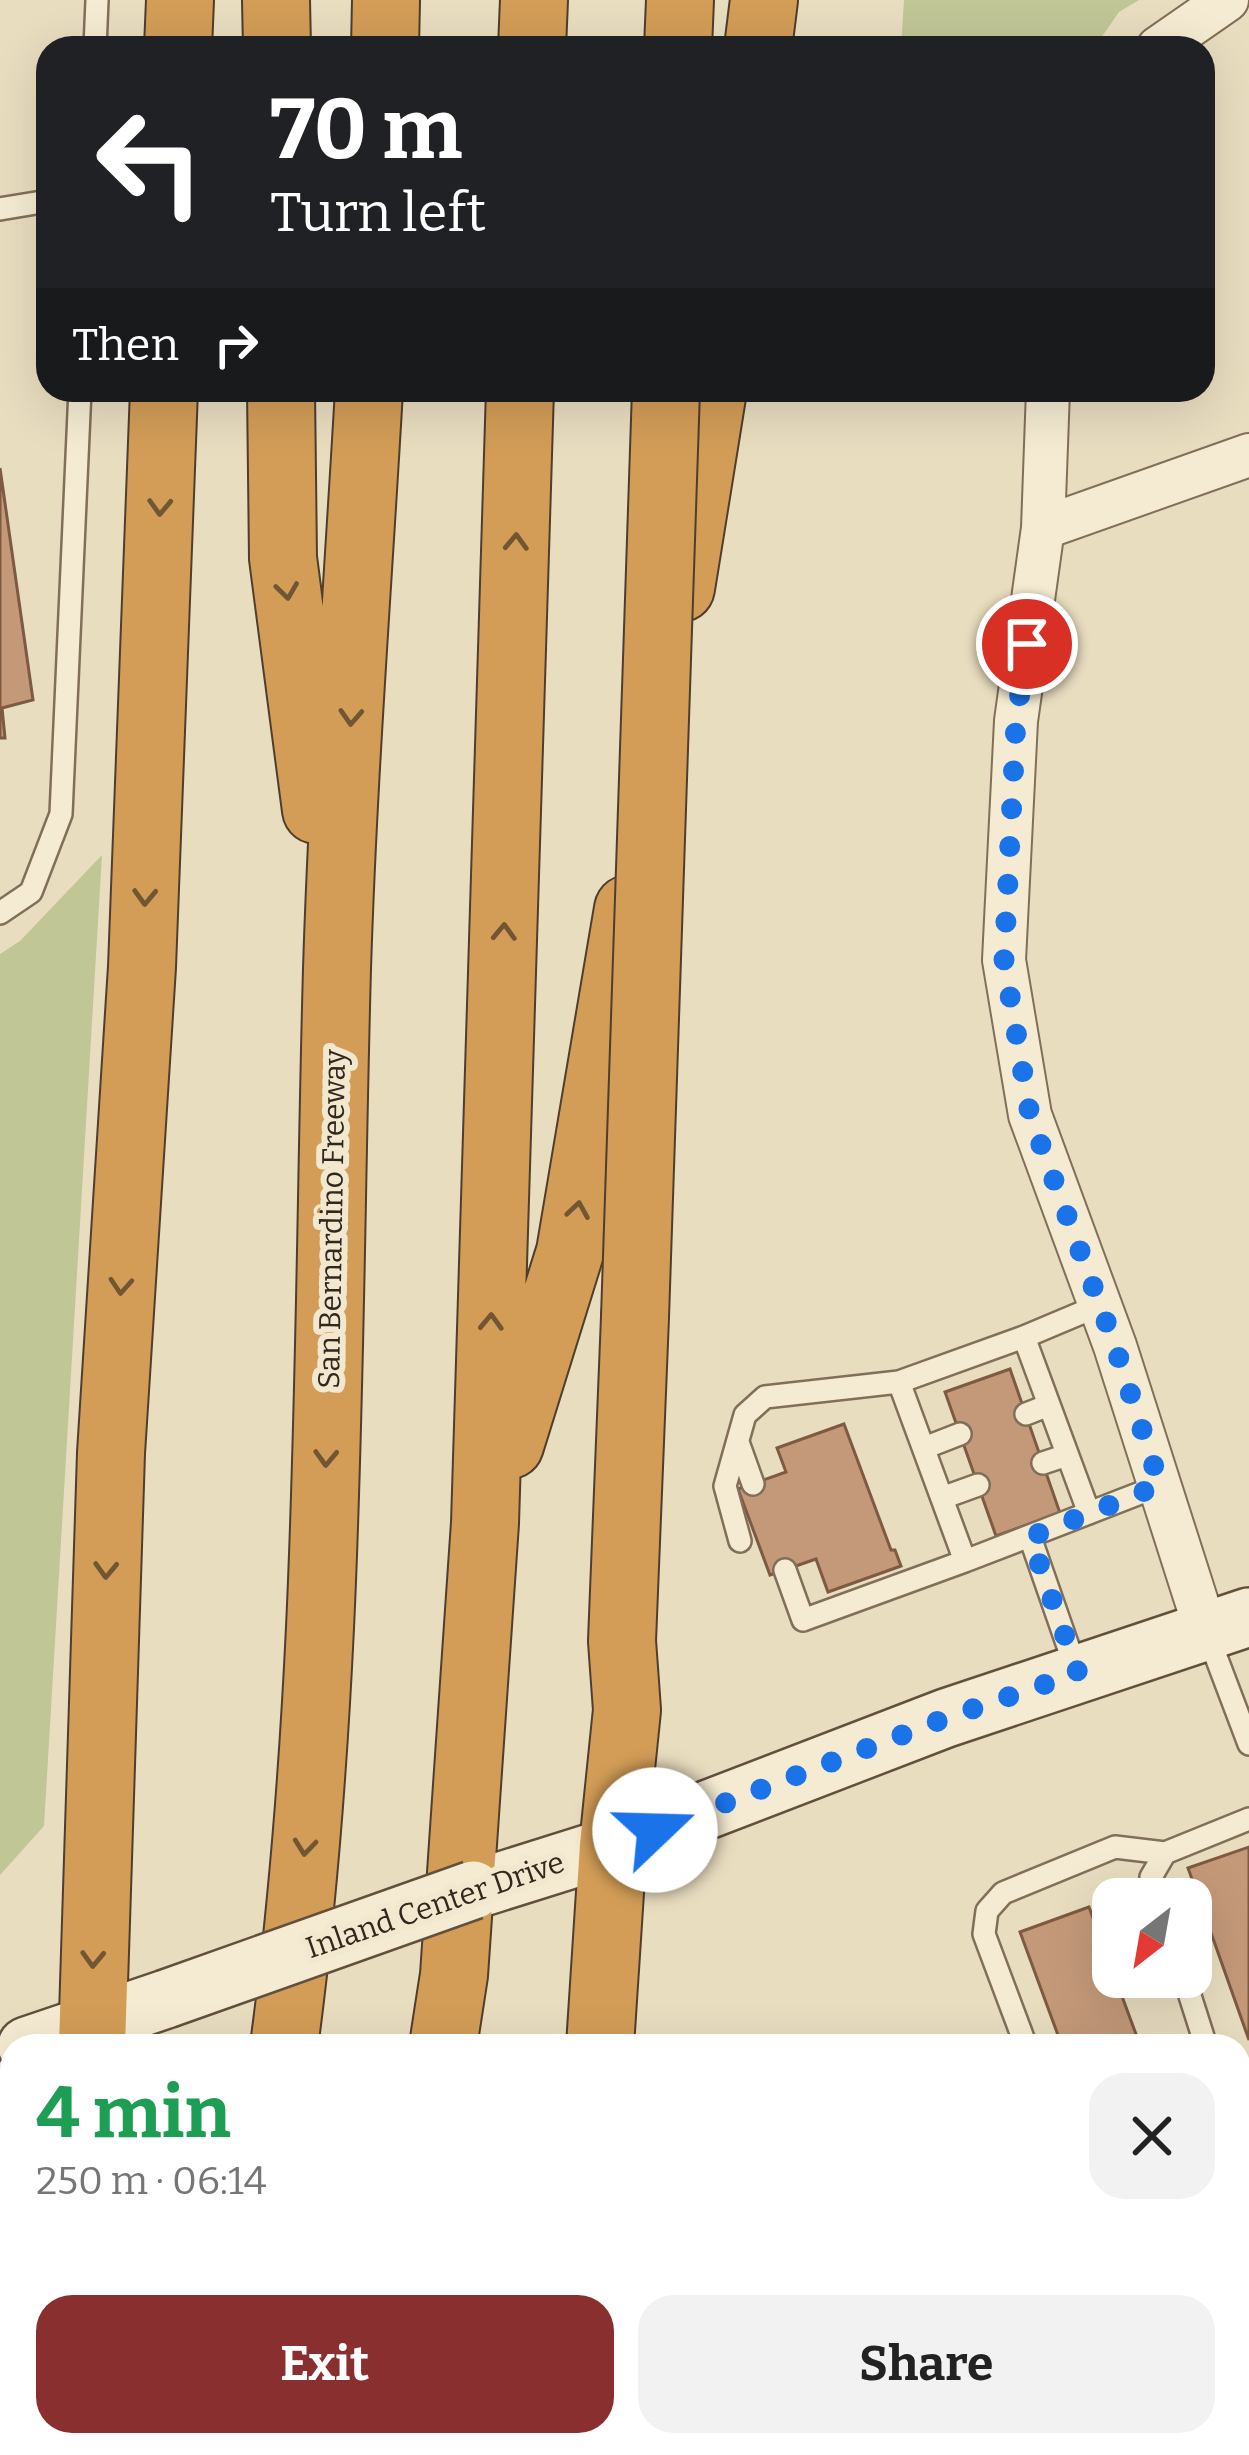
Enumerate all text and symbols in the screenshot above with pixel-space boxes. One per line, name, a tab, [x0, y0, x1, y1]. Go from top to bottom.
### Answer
text: 70 m	[270, 79, 462, 180]
icon: left	[72, 84, 228, 240]
text: Turn left	[270, 181, 486, 245]
icon: right	[203, 312, 269, 378]
text: Then	[72, 318, 179, 372]
one-way arrow	[147, 498, 173, 517]
one-way arrow	[502, 532, 528, 551]
one-way arrow	[273, 581, 299, 601]
pin	[976, 593, 1078, 695]
icon: arrive	[994, 611, 1060, 677]
one-way arrow	[338, 708, 364, 726]
one-way arrow	[132, 888, 158, 907]
one-way arrow	[490, 922, 516, 941]
street label: San Bernardino Freeway	[311, 1049, 353, 1389]
one-way arrow	[564, 1200, 589, 1220]
one-way arrow	[109, 1277, 135, 1296]
one-way arrow	[478, 1312, 504, 1331]
one-way arrow	[314, 1449, 340, 1468]
one-way arrow	[94, 1561, 120, 1580]
position arrow	[592, 1767, 718, 1893]
one-way arrow	[293, 1837, 319, 1857]
street label: Inland Center Drive	[301, 1844, 569, 1966]
north arrow	[1092, 1878, 1212, 1998]
map controls	[1092, 1878, 1212, 1998]
one-way arrow	[80, 1950, 106, 1969]
text: 4 min	[36, 2070, 231, 2156]
button: close	[1089, 2073, 1215, 2199]
text: 250 m · 06:14	[36, 2158, 267, 2204]
button: Exit	[36, 2295, 614, 2433]
button: Share	[638, 2295, 1215, 2433]

